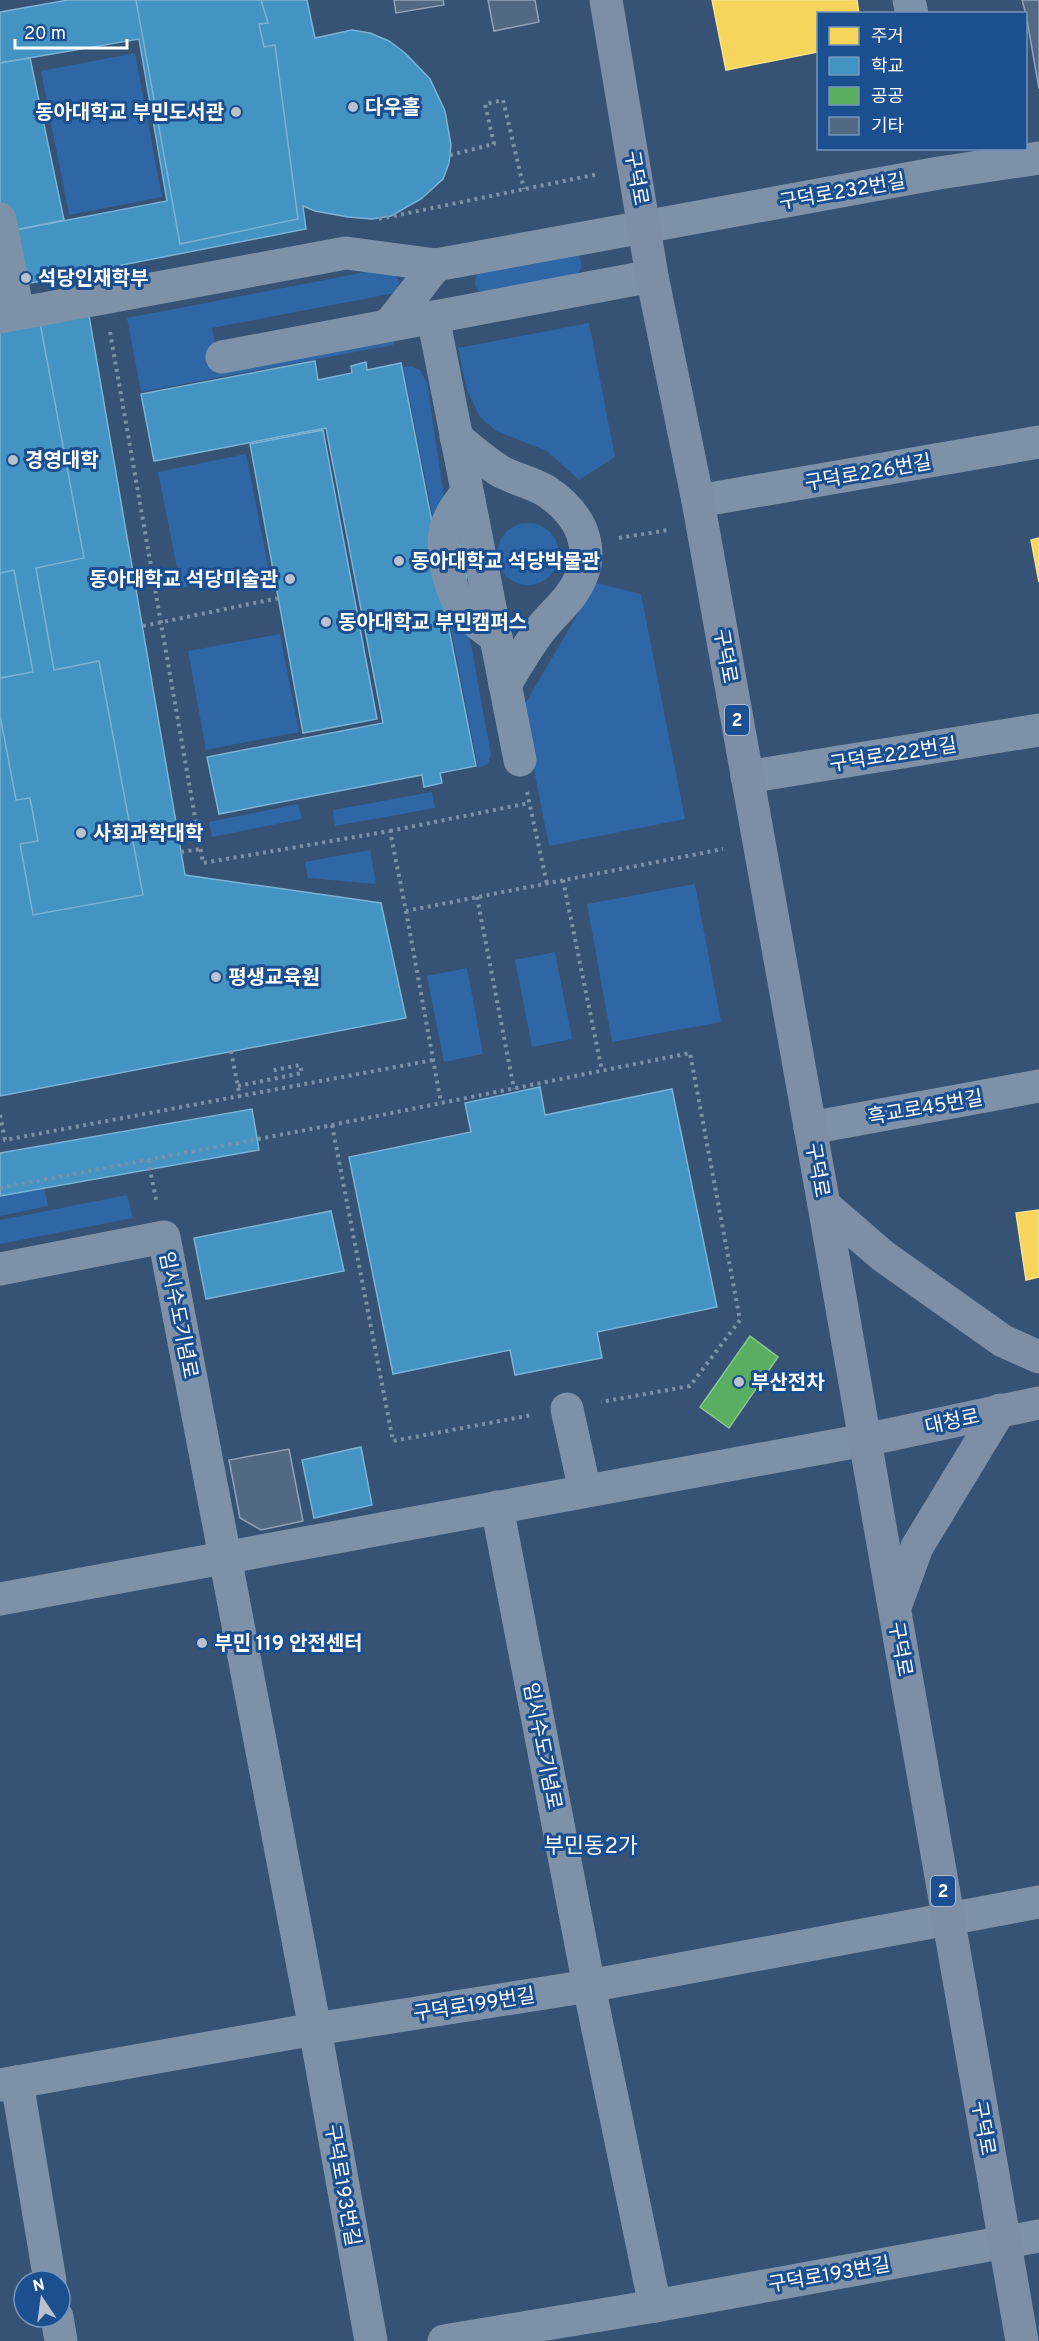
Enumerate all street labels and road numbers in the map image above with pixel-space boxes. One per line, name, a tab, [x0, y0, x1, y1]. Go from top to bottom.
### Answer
street label: 구덕로	[617, 149, 653, 208]
street label: 구덕로232번길	[777, 169, 908, 217]
street label: 구덕로226번길	[803, 450, 934, 498]
street label: 구덕로	[706, 627, 742, 686]
road number: 2	[725, 705, 749, 735]
street label: 구덕로222번길	[828, 733, 959, 779]
street label: 흑교로45번길	[866, 1086, 985, 1132]
street label: 구덕로	[798, 1141, 834, 1200]
street label: 임시수도기념로	[152, 1250, 202, 1381]
street label: 대청로	[923, 1405, 982, 1441]
street label: 구덕로	[881, 1620, 917, 1679]
street label: 임시수도기념로	[516, 1681, 566, 1812]
road number: 2	[931, 1876, 955, 1906]
street label: 구덕로199번길	[411, 1983, 537, 2028]
street label: 구덕로	[964, 2099, 1000, 2158]
street label: 구덕로193번길	[318, 2122, 365, 2248]
street label: 구덕로193번길	[766, 2252, 892, 2299]

